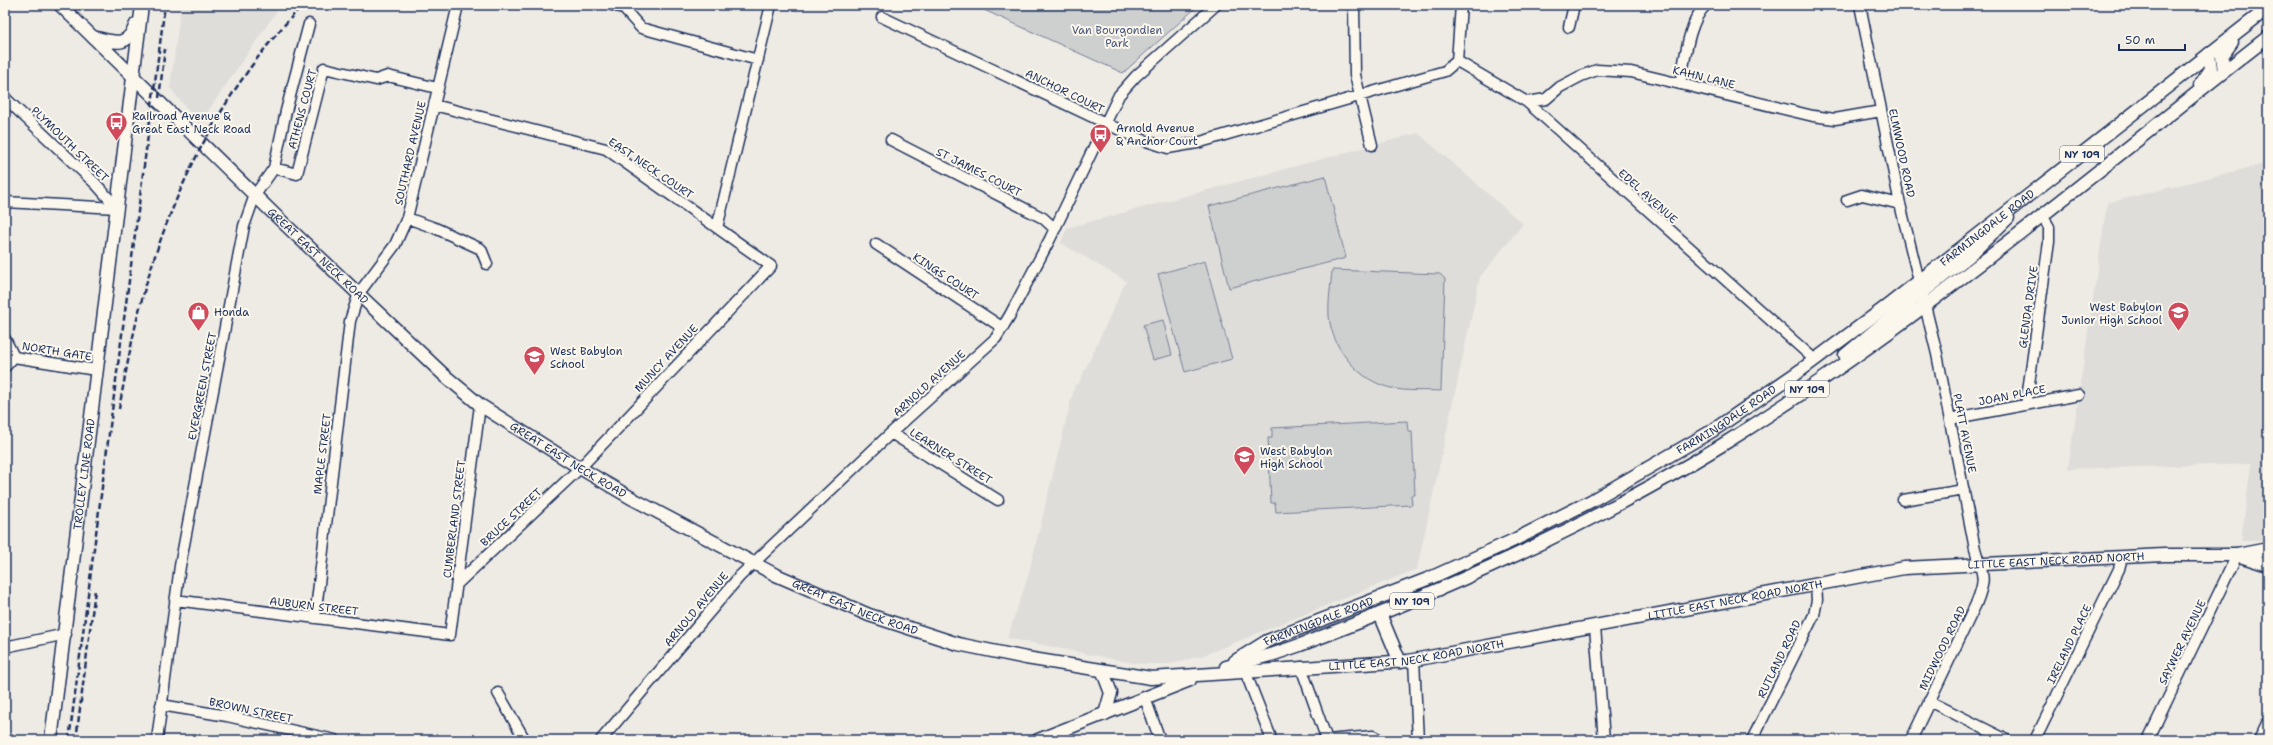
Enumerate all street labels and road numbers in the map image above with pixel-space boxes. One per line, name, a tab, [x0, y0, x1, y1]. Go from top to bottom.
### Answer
street label: KAHN LANE	[1671, 62, 1737, 93]
street label: ANCHOR COURT	[1023, 66, 1107, 117]
street label: ATHENS COURT	[285, 67, 320, 151]
street label: SOUTHARD AVENUE	[391, 99, 430, 207]
street label: PLYMOUTH STREET	[28, 103, 112, 185]
street label: ELMWOOD ROAD	[1885, 107, 1918, 199]
street label: EAST NECK COURT	[605, 134, 696, 203]
street label: ST JAMES COURT	[933, 144, 1024, 201]
road number: NY 109	[2060, 146, 2104, 162]
street label: EDEL AVENUE	[1615, 166, 1681, 227]
street label: FARMINGDALE ROAD	[1937, 186, 2038, 270]
street label: GREAT EAST NECK ROAD	[264, 205, 372, 308]
street label: KINGS COURT	[910, 250, 982, 303]
street label: GLENDA DRIVE	[2015, 265, 2042, 349]
street label: MUNCY AVENUE	[631, 321, 702, 395]
street label: EVERGREEN STREET	[185, 330, 220, 442]
street label: NORTH GATE	[21, 339, 93, 364]
street label: ARNOLD AVENUE	[890, 347, 969, 420]
road number: NY 109	[1785, 381, 1829, 397]
street label: FARMINGDALE ROAD	[1674, 382, 1780, 458]
street label: JOAN PLACE	[1977, 382, 2047, 409]
street label: PLATT AVENUE	[1949, 392, 1980, 474]
street label: MAPLE STREET	[310, 413, 335, 495]
street label: TROLLEY LINE ROAD	[70, 418, 99, 531]
street label: GREAT EAST NECK ROAD	[507, 419, 629, 502]
street label: LEARNER STREET	[907, 425, 995, 488]
street label: CUMBERLAND STREET	[440, 459, 469, 579]
street label: BRUCE STREET	[477, 485, 546, 550]
street label: LITTLE EAST NECK ROAD NORTH	[1967, 549, 2145, 573]
street label: ARNOLD AVENUE	[661, 569, 732, 650]
street label: GREAT EAST NECK ROAD	[790, 576, 920, 638]
street label: LITTLE EAST NECK ROAD NORTH	[1647, 576, 1824, 624]
road number: NY 109	[1390, 593, 1434, 609]
street label: AUBURN STREET	[269, 594, 360, 619]
street label: FARMINGDALE ROAD	[1261, 594, 1376, 649]
street label: SAYWER AVENUE	[2155, 597, 2210, 687]
street label: IRELAND PLACE	[2044, 602, 2095, 687]
street label: MIDWOOD ROAD	[1916, 604, 1969, 693]
street label: RUTLAND ROAD	[1754, 618, 1805, 701]
street label: LITTLE EAST NECK ROAD NORTH	[1328, 636, 1505, 674]
street label: BROWN STREET	[208, 694, 294, 727]

